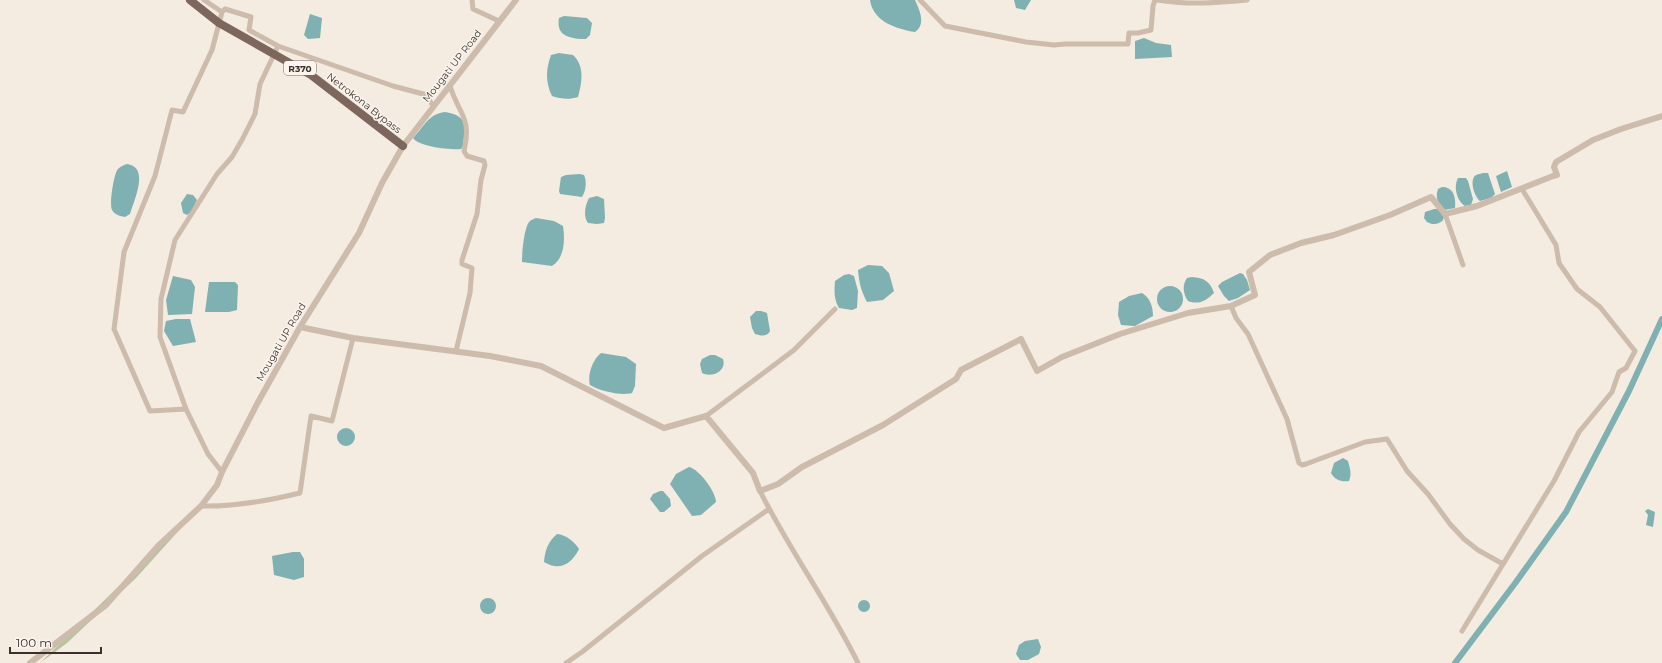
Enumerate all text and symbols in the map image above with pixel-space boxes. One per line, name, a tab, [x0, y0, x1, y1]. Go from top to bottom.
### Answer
street label: Mougati UP Road	[420, 27, 484, 105]
road number: R370	[284, 61, 316, 75]
street label: Netrokona Bypass	[324, 70, 404, 136]
street label: Mougati UP Road	[253, 300, 309, 384]
scale bar	[10, 629, 101, 655]
text: 100 m	[16, 635, 52, 650]

